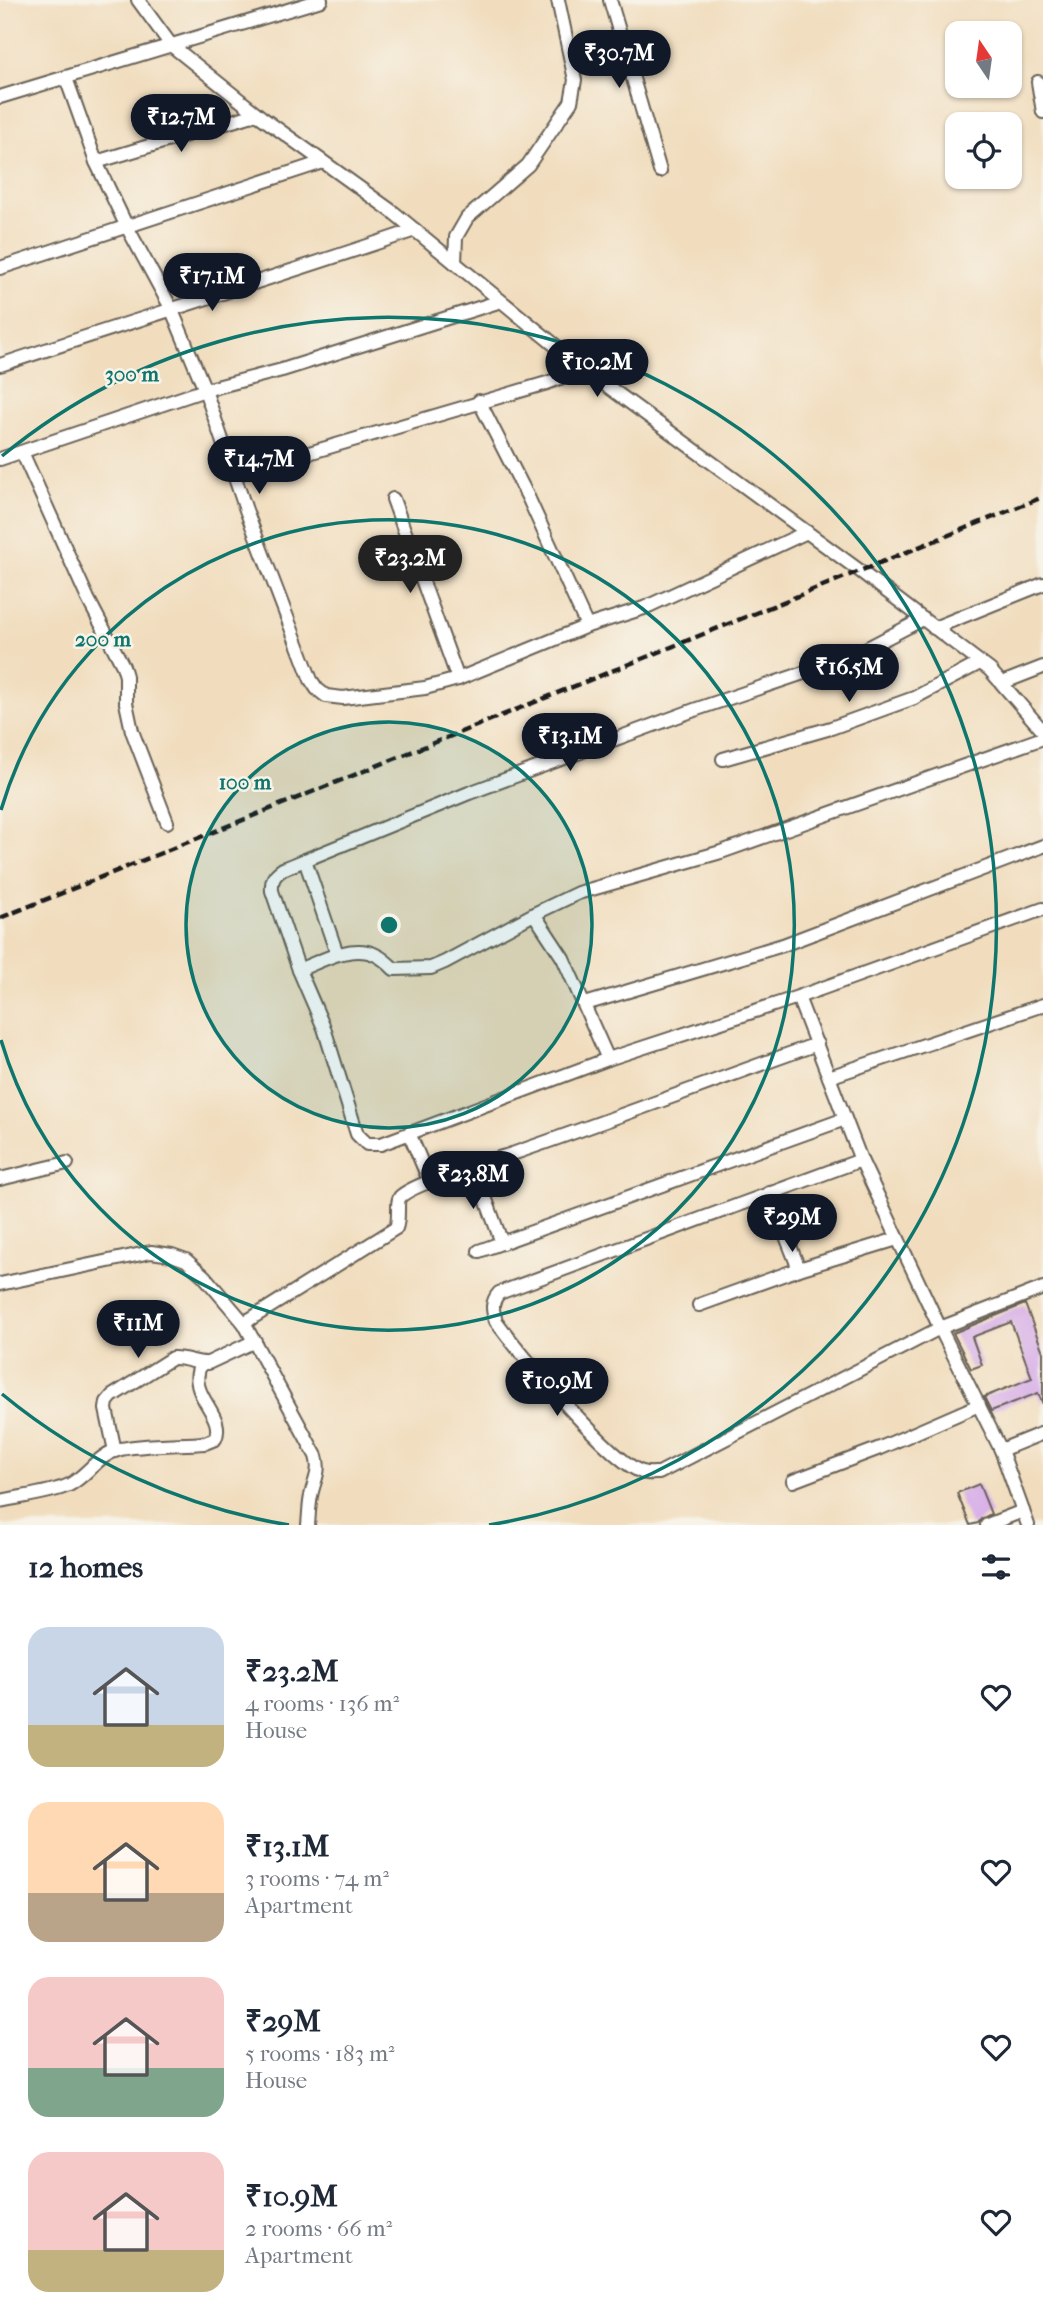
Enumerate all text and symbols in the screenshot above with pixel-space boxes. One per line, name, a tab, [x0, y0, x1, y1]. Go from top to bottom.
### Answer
north arrow	[945, 21, 1022, 98]
map controls	[945, 21, 1022, 189]
pin: ₹30.7M	[562, 31, 676, 90]
text: ₹30.7M	[584, 39, 654, 66]
pin: ₹12.7M	[124, 94, 238, 154]
text: ₹12.7M	[147, 103, 215, 130]
button: locate	[945, 112, 1022, 189]
pin: ₹17.1M	[155, 254, 269, 313]
text: ₹17.1M	[179, 262, 245, 289]
pin: ₹10.2M	[540, 340, 654, 399]
text: ₹10.2M	[561, 348, 633, 375]
text: 300 m	[105, 362, 159, 386]
pin: ₹14.7M	[202, 436, 316, 496]
text: ₹14.7M	[224, 445, 294, 472]
pin: ₹23.2M	[353, 536, 467, 595]
text: ₹23.2M	[374, 544, 446, 571]
text: 200 m	[75, 627, 132, 651]
pin: ₹16.5M	[792, 644, 906, 704]
text: ₹16.5M	[815, 653, 883, 680]
pin: ₹13.1M	[513, 714, 627, 773]
text: ₹13.1M	[538, 722, 602, 749]
text: 100 m	[219, 770, 272, 794]
centre of rings	[377, 913, 401, 937]
pin: ₹23.8M	[416, 1152, 530, 1211]
text: ₹23.8M	[437, 1160, 509, 1187]
pin: ₹29M	[751, 1194, 833, 1254]
text: ₹29M	[763, 1203, 821, 1230]
pin: ₹11M	[97, 1300, 179, 1360]
text: ₹11M	[113, 1309, 163, 1336]
pin: ₹10.9M	[500, 1358, 614, 1418]
text: ₹10.9M	[521, 1367, 593, 1394]
icon: filters	[977, 1548, 1015, 1586]
text: 12 homes	[28, 1550, 143, 1585]
text: ₹23.2M	[245, 1654, 339, 1689]
icon: home	[84, 1655, 168, 1739]
icon: heart	[977, 1678, 1015, 1716]
text: 4 rooms · 136 m²	[245, 1690, 399, 1717]
text: House	[245, 1717, 307, 1744]
text: ₹13.1M	[245, 1829, 329, 1864]
icon: home	[84, 1830, 168, 1914]
icon: heart	[977, 1853, 1015, 1891]
text: 3 rooms · 74 m²	[245, 1865, 389, 1892]
text: Apartment	[245, 1892, 353, 1919]
text: ₹29M	[245, 2004, 321, 2039]
icon: home	[84, 2005, 168, 2089]
icon: heart	[977, 2028, 1015, 2066]
text: 5 rooms · 183 m²	[245, 2040, 395, 2067]
text: House	[245, 2067, 307, 2094]
text: ₹10.9M	[245, 2179, 338, 2214]
icon: home	[84, 2180, 168, 2264]
icon: heart	[977, 2203, 1015, 2241]
text: 2 rooms · 66 m²	[245, 2215, 392, 2242]
text: Apartment	[245, 2242, 353, 2269]

